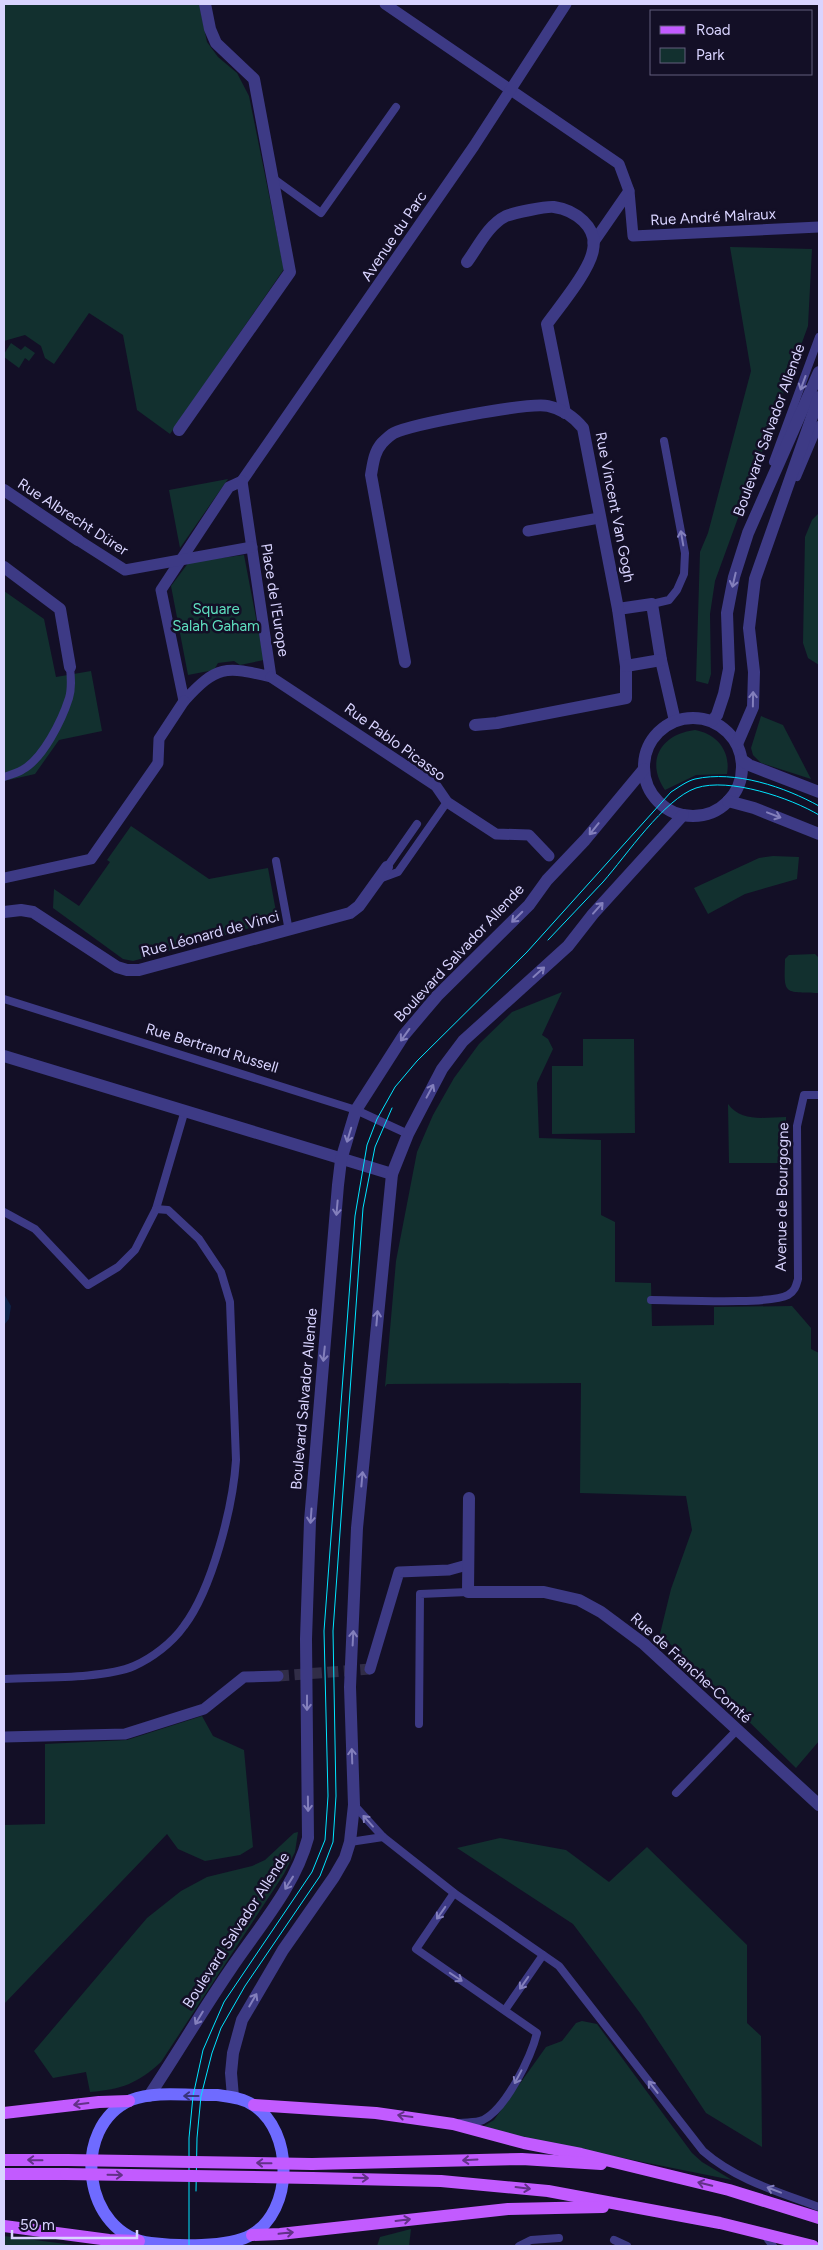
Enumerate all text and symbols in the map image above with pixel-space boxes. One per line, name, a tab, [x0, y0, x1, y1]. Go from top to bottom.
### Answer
legend	[650, 10, 813, 75]
text: Road	[696, 21, 731, 39]
text: Park	[696, 46, 725, 64]
street label: Avenue du Parc	[357, 188, 431, 284]
street label: Rue André Malraux	[650, 205, 776, 229]
street label: Boulevard Salvador Allende	[729, 341, 809, 519]
one-way arrow	[798, 375, 807, 391]
street label: Rue Vincent Van Gogh	[592, 430, 638, 584]
street label: Rue Albrecht Dürer	[14, 475, 132, 559]
one-way arrow	[676, 530, 686, 546]
street label: Place de l'Europe	[257, 542, 293, 658]
one-way arrow	[729, 571, 738, 587]
park label: Square Salah Gaham	[172, 600, 260, 635]
one-way arrow	[749, 691, 758, 707]
street label: Rue Pablo Picasso	[341, 699, 449, 785]
one-way arrow	[767, 812, 782, 821]
one-way arrow	[589, 822, 600, 835]
street label: Boulevard Salvador Allende	[390, 880, 528, 1026]
one-way arrow	[592, 902, 604, 915]
street label: Rue Léonard de Vinci	[139, 907, 281, 961]
one-way arrow	[510, 911, 523, 923]
one-way arrow	[533, 966, 546, 977]
street label: Rue Bertrand Russell	[143, 1019, 281, 1077]
one-way arrow	[400, 1028, 410, 1042]
one-way arrow	[425, 1083, 435, 1098]
street label: Avenue de Bourgogne	[772, 1122, 792, 1272]
one-way arrow	[343, 1126, 353, 1142]
one-way arrow	[332, 1200, 341, 1216]
street label: Boulevard Salvador Allende	[287, 1307, 321, 1491]
one-way arrow	[373, 1310, 382, 1326]
one-way arrow	[319, 1345, 329, 1361]
one-way arrow	[357, 1472, 367, 1488]
one-way arrow	[306, 1507, 315, 1523]
street label: Rue de Franche-Comté	[627, 1609, 755, 1727]
one-way arrow	[348, 1630, 357, 1646]
one-way arrow	[302, 1694, 312, 1711]
one-way arrow	[347, 1748, 356, 1764]
one-way arrow	[303, 1796, 313, 1812]
one-way arrow	[363, 1815, 374, 1828]
street label: Boulevard Salvador Allende	[179, 1849, 293, 2011]
one-way arrow	[283, 1875, 293, 1889]
one-way arrow	[436, 1906, 446, 1920]
one-way arrow	[449, 1971, 463, 1982]
one-way arrow	[519, 1976, 529, 1990]
one-way arrow	[249, 1993, 258, 2008]
one-way arrow	[193, 2010, 203, 2024]
one-way arrow	[513, 2069, 522, 2084]
one-way arrow	[648, 2080, 658, 2094]
one-way arrow	[183, 2091, 200, 2101]
one-way arrow	[73, 2099, 89, 2109]
one-way arrow	[397, 2111, 413, 2121]
one-way arrow	[27, 2155, 44, 2165]
one-way arrow	[462, 2156, 478, 2165]
one-way arrow	[256, 2159, 272, 2168]
one-way arrow	[106, 2170, 123, 2180]
one-way arrow	[352, 2173, 369, 2183]
one-way arrow	[698, 2179, 714, 2188]
one-way arrow	[515, 2183, 531, 2193]
one-way arrow	[766, 2185, 782, 2194]
scale bar	[12, 2208, 138, 2240]
one-way arrow	[394, 2215, 410, 2225]
text: 50 m	[20, 2216, 55, 2234]
one-way arrow	[278, 2228, 294, 2238]

